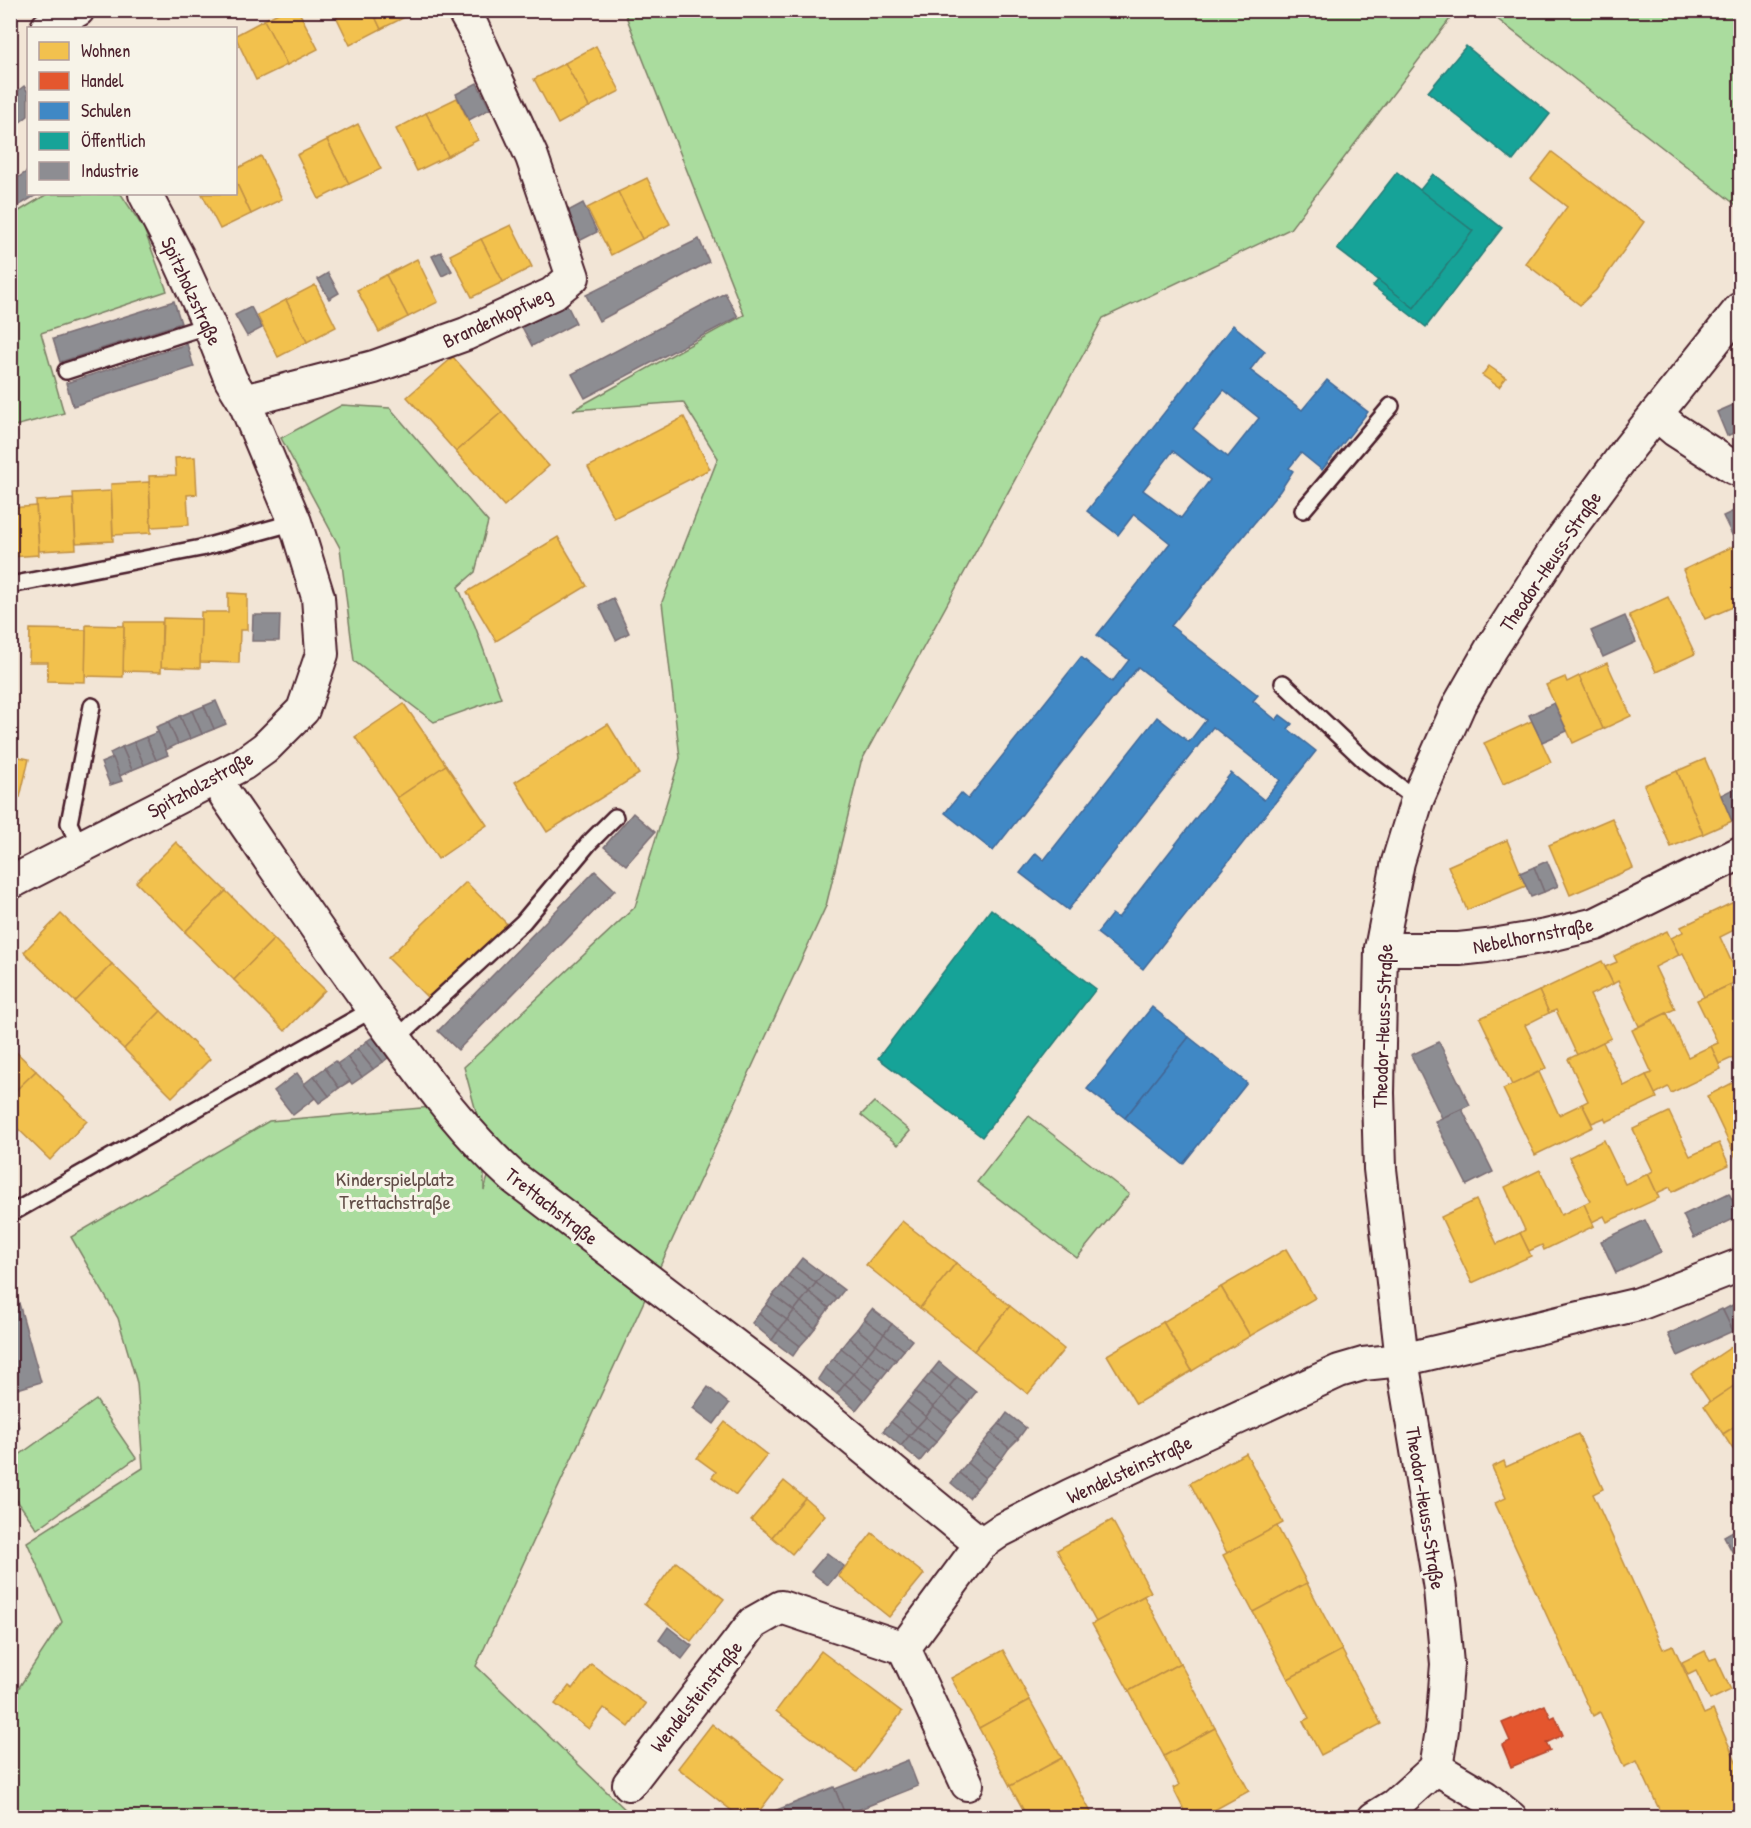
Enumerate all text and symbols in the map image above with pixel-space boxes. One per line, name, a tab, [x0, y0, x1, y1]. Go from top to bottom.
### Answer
legend	[27, 27, 237, 195]
text: Wohnen	[81, 38, 130, 63]
text: Handel	[81, 68, 124, 93]
text: Schulen	[81, 98, 131, 123]
text: Öffentlich	[81, 128, 146, 153]
text: Industrie	[81, 158, 139, 183]
street label: Spitzholzstraße	[155, 232, 229, 350]
street label: Brandenkopfweg	[438, 280, 556, 354]
street label: Theodor-Heuss-Straße	[1493, 485, 1607, 637]
street label: Spitzholzstraße	[142, 744, 258, 824]
street label: Nebelhornstraße	[1471, 910, 1595, 960]
street label: Theodor-Heuss-Straße	[1366, 943, 1398, 1109]
street label: Trettachstraße	[500, 1161, 604, 1251]
park label: Kinderspielplatz Trettachstraße	[336, 1165, 455, 1215]
street label: Theodor-Heuss-Straße	[1400, 1425, 1452, 1591]
street label: Wendelsteinstraße	[1062, 1428, 1196, 1510]
street label: Wendelsteinstraße	[644, 1634, 748, 1758]

